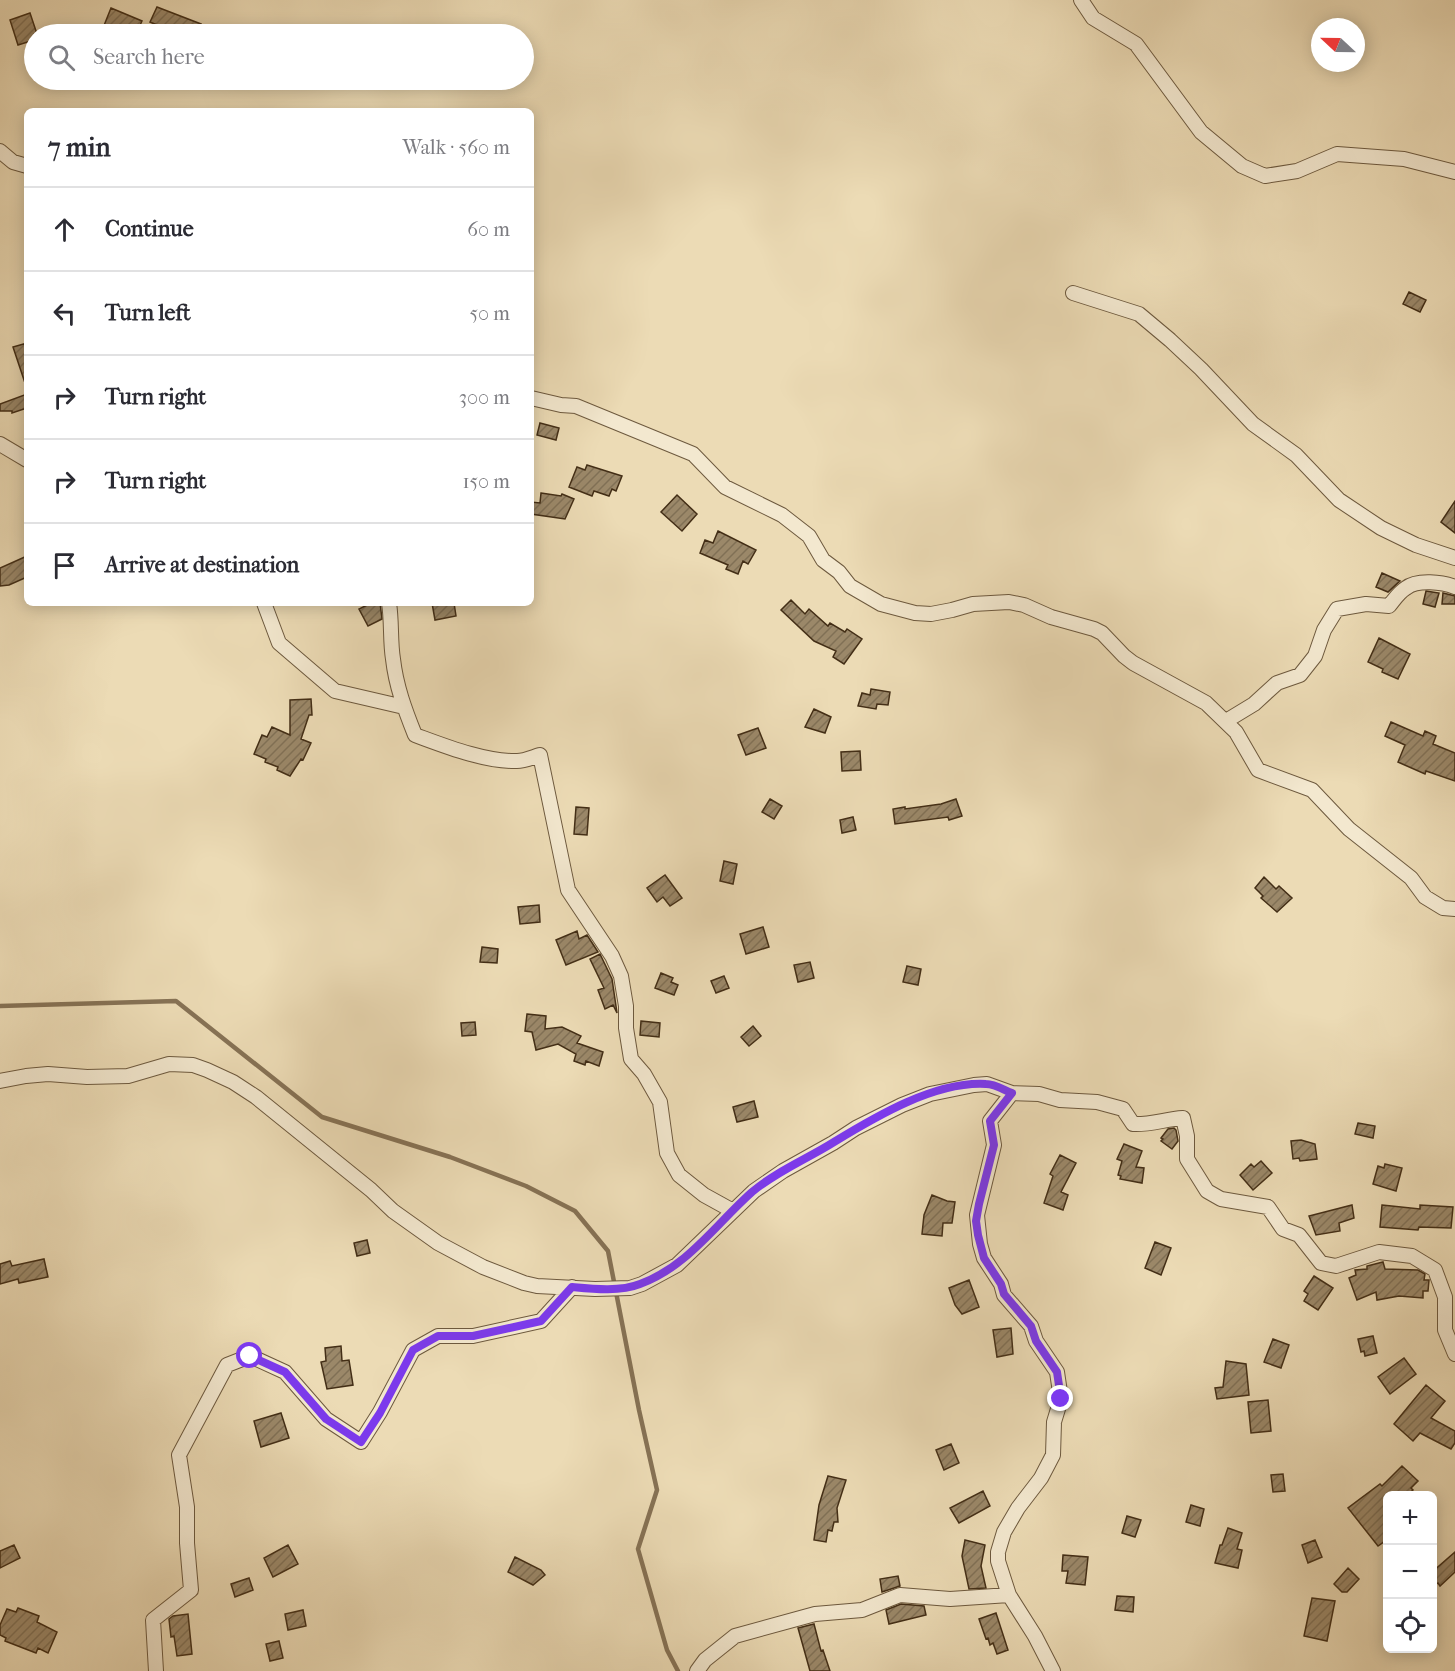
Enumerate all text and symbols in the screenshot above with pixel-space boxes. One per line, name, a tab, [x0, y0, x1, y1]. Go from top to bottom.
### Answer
north arrow	[1311, 18, 1365, 72]
search box	[24, 24, 534, 90]
icon: search	[45, 41, 78, 74]
text: Search here	[93, 44, 205, 70]
text: 7 min	[48, 132, 111, 163]
text: Walk · 560 m	[403, 136, 510, 159]
icon: ahead	[48, 213, 81, 246]
text: Continue	[105, 216, 194, 242]
text: 60 m	[467, 218, 510, 241]
icon: left	[48, 297, 81, 330]
text: Turn left	[105, 300, 191, 326]
text: 50 m	[469, 302, 510, 325]
icon: right	[48, 381, 81, 414]
text: Turn right	[105, 384, 206, 410]
text: 300 m	[459, 386, 510, 409]
icon: right	[48, 465, 81, 498]
text: Turn right	[105, 468, 206, 494]
text: 150 m	[462, 470, 510, 493]
icon: arrive	[48, 549, 81, 582]
text: Arrive at destination	[105, 552, 299, 578]
route start	[236, 1342, 262, 1368]
route end	[1047, 1385, 1073, 1411]
map controls	[1383, 1491, 1437, 1653]
button: +	[1383, 1491, 1437, 1545]
button: −	[1383, 1545, 1437, 1599]
button: locate	[1383, 1599, 1437, 1653]

